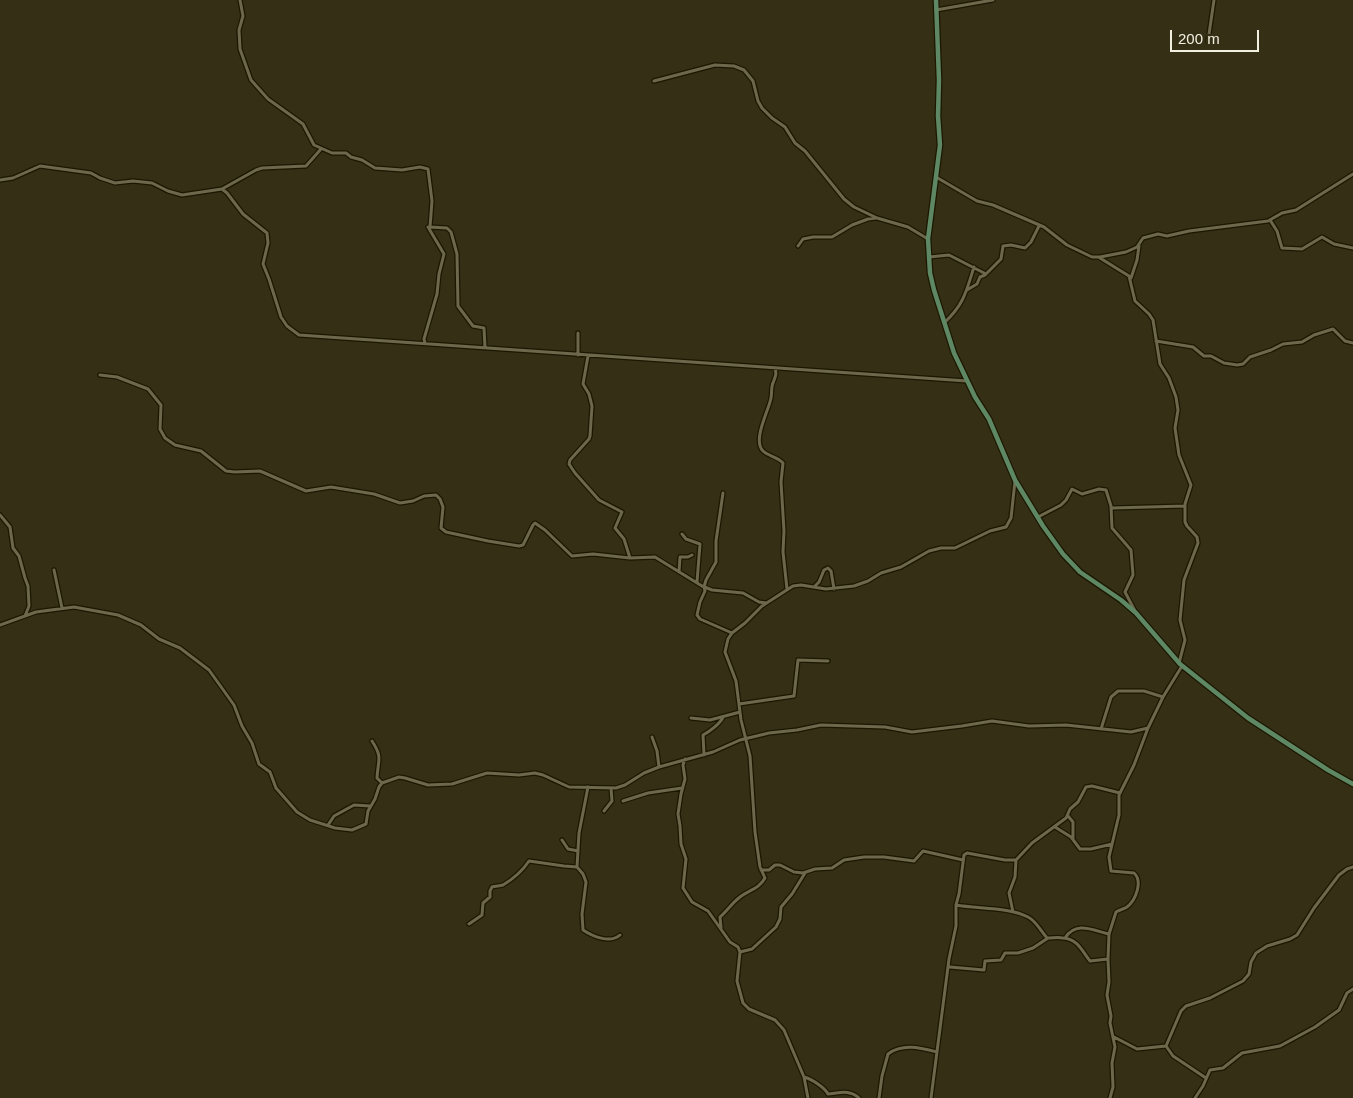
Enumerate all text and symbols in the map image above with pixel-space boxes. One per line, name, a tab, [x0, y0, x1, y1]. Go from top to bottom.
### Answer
scale bar	[1173, 20, 1262, 52]
text: 200 m	[1178, 30, 1220, 47]

